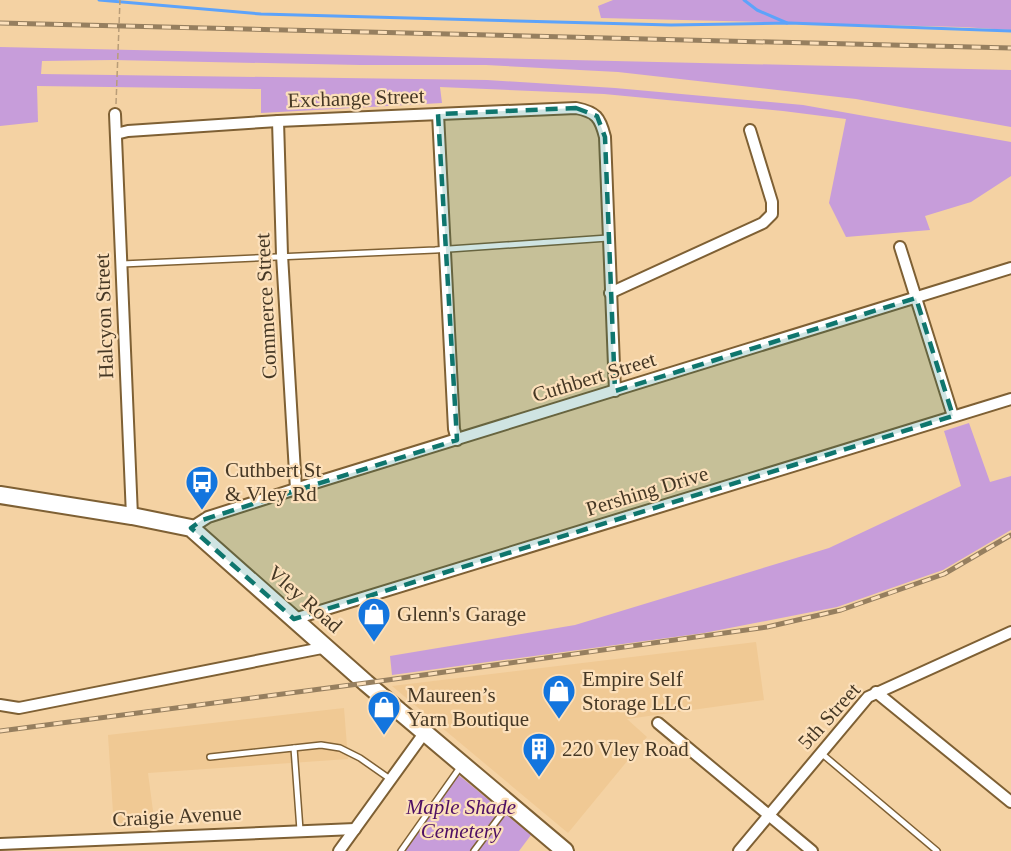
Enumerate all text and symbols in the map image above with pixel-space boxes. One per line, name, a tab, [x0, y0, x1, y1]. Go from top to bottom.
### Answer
street label: Exchange Street	[287, 84, 425, 112]
street label: Commerce Street	[250, 232, 282, 380]
street label: Halcyon Street	[90, 253, 118, 379]
street label: Cuthbert Street	[529, 347, 659, 407]
place label: Cuthbert St & Vley Rd	[225, 458, 321, 506]
street label: Pershing Drive	[583, 461, 711, 521]
bus stop icon: Cuthbert St & Vley Rd	[184, 464, 220, 511]
street label: Vley Road	[263, 560, 347, 638]
shop icon: Glenn's Garage	[356, 596, 392, 643]
place label: Glenn's Garage	[397, 602, 526, 626]
place label: Empire Self Storage LLC	[582, 667, 691, 715]
shop icon: Empire Self Storage LLC	[541, 673, 577, 720]
street label: 5th Street	[793, 678, 865, 754]
place label: Maureen’s Yarn Boutique	[407, 683, 529, 731]
shop icon: Maureen’s Yarn Boutique	[366, 689, 402, 736]
building icon: 220 Vley Road	[521, 731, 557, 778]
place label: 220 Vley Road	[562, 737, 689, 761]
park label: Maple Shade Cemetery	[405, 795, 516, 843]
street label: Craigie Avenue	[112, 801, 242, 831]

